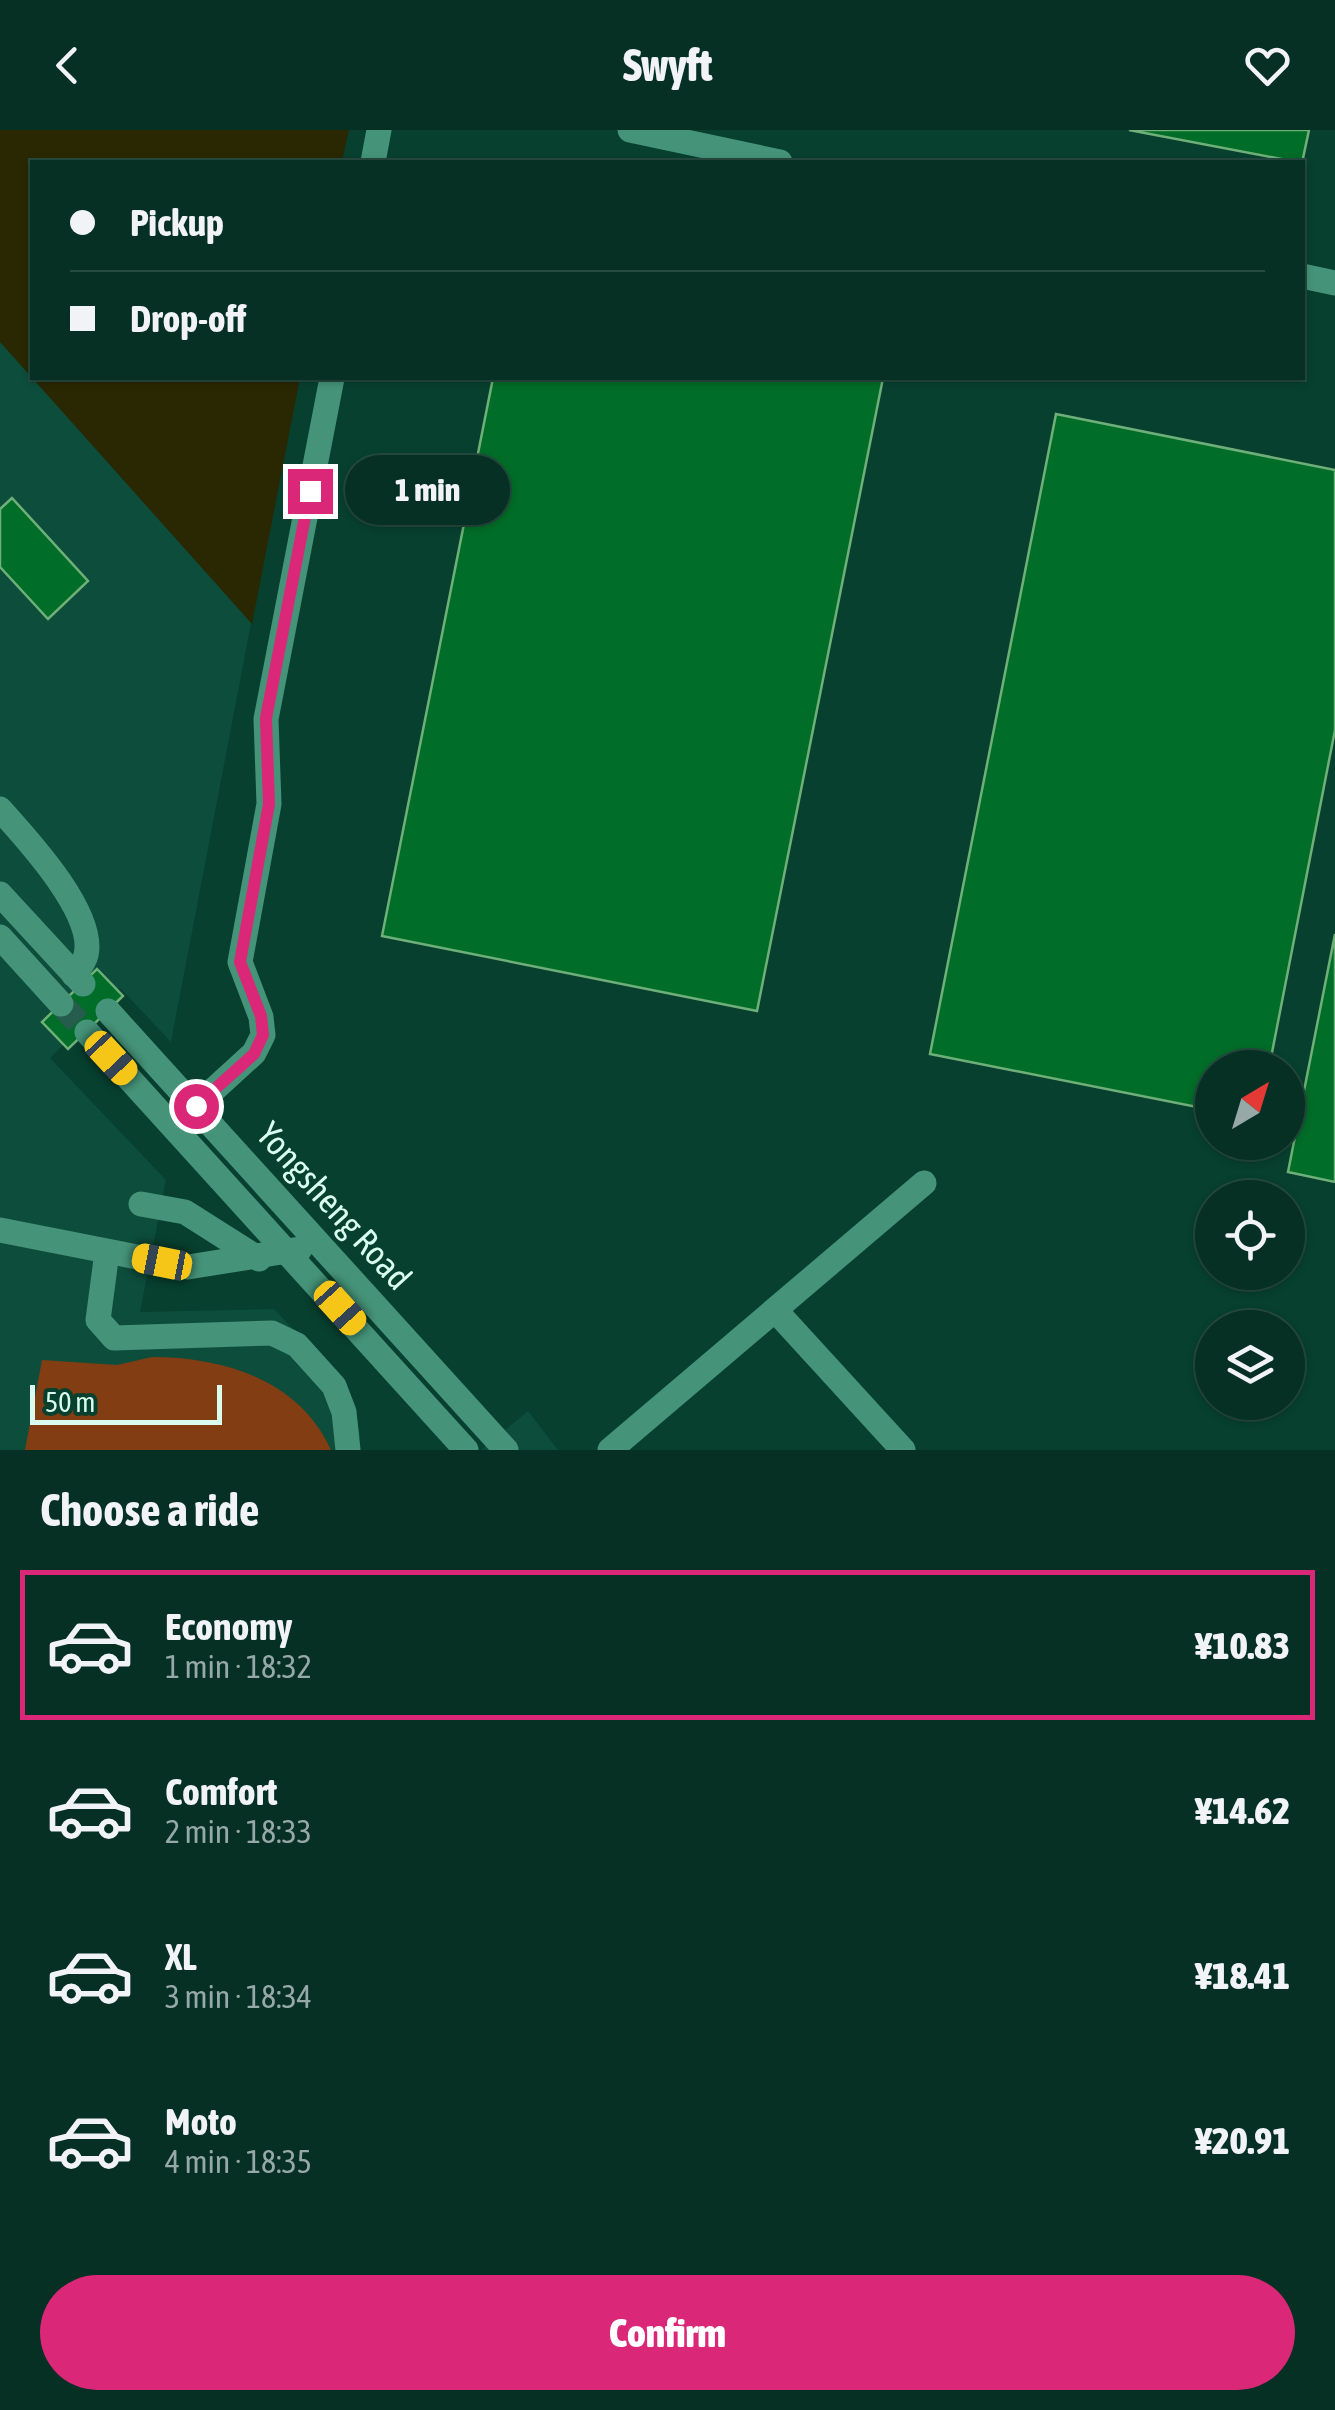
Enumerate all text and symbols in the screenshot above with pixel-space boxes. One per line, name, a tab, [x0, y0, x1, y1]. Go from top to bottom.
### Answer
icon: back	[40, 38, 95, 93]
icon: heart	[1240, 38, 1295, 93]
text: Swyft	[623, 39, 712, 91]
text: Pickup	[130, 201, 224, 244]
text: Drop-off	[130, 297, 246, 340]
callout: 1 min	[345, 456, 510, 526]
route end	[288, 469, 333, 514]
text: 1 min	[395, 471, 460, 508]
car	[80, 1026, 142, 1090]
north arrow	[1195, 1050, 1305, 1160]
map controls	[1195, 1050, 1305, 1420]
route start	[174, 1084, 219, 1129]
street label: Yongsheng Road	[249, 1114, 420, 1297]
button: locate	[1195, 1180, 1305, 1290]
car	[130, 1242, 194, 1282]
car	[309, 1276, 371, 1340]
button: layers	[1195, 1310, 1305, 1420]
scale bar	[30, 1380, 222, 1424]
text: 50 m	[45, 1386, 95, 1418]
text: Choose a ride	[40, 1484, 259, 1536]
icon: car	[45, 1600, 135, 1690]
text: Economy	[165, 1605, 292, 1648]
text: ¥10.83	[1195, 1624, 1290, 1667]
text: 1 min · 18:32	[165, 1648, 312, 1685]
icon: car	[45, 1765, 135, 1855]
text: Comfort	[165, 1770, 277, 1813]
text: ¥14.62	[1195, 1789, 1290, 1832]
text: 2 min · 18:33	[165, 1813, 312, 1850]
icon: car	[45, 1930, 135, 2020]
text: XL	[165, 1935, 197, 1978]
text: ¥18.41	[1195, 1954, 1290, 1997]
text: 3 min · 18:34	[165, 1978, 312, 2015]
icon: car	[45, 2095, 135, 2185]
text: Moto	[165, 2100, 237, 2143]
text: ¥20.91	[1195, 2119, 1290, 2162]
text: 4 min · 18:35	[165, 2143, 312, 2180]
button: Confirm	[40, 2275, 1295, 2390]

